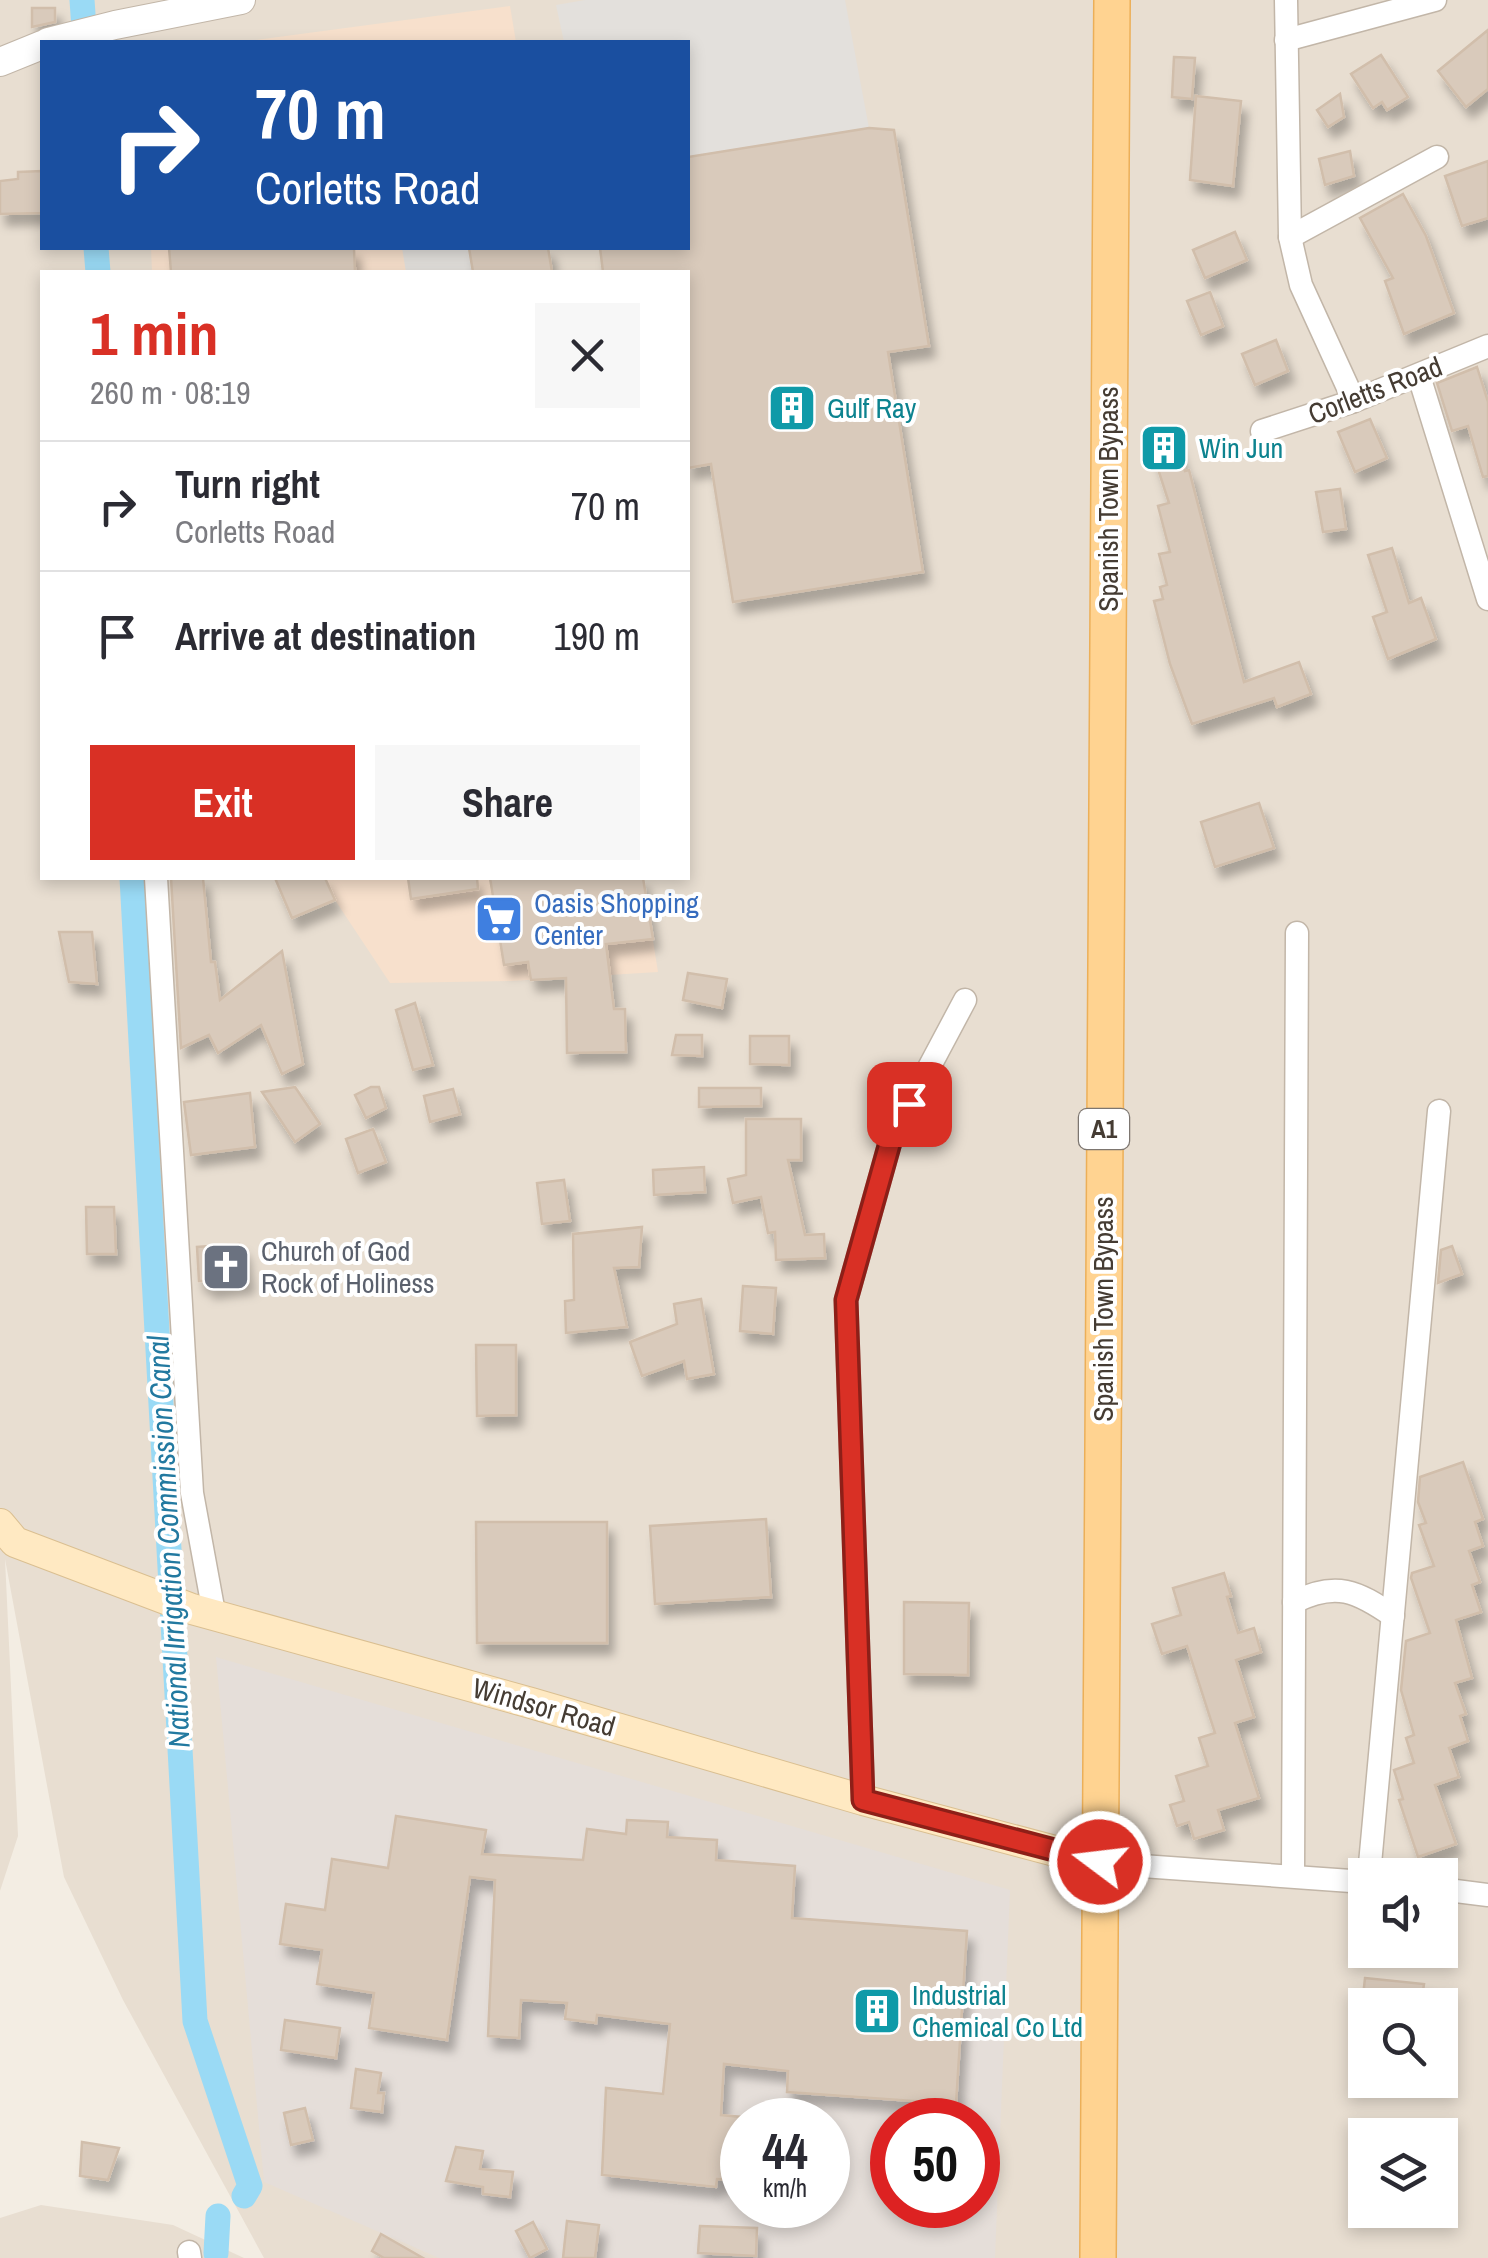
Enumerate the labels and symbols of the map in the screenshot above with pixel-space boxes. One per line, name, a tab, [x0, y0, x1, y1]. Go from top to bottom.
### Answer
street label: Corletts Road	[1303, 347, 1447, 433]
building icon: Gulf Ray	[766, 382, 818, 434]
street label: Spanish Town Bypass	[1089, 386, 1127, 612]
place label: Gulf Ray	[827, 389, 917, 427]
building icon: Win Jun	[1138, 422, 1190, 474]
place label: Win Jun	[1199, 429, 1283, 467]
place label: Oasis Shopping Center	[534, 884, 699, 954]
supermarket icon: Oasis Shopping Center	[473, 893, 525, 945]
pin	[867, 1062, 952, 1147]
road number: A1	[1079, 1109, 1129, 1149]
street label: Spanish Town Bypass	[1084, 1196, 1122, 1422]
place label: Church of God Rock of Holiness	[261, 1232, 435, 1302]
church icon: Church of God Rock of Holiness	[200, 1241, 252, 1293]
water label: National Irrigation Commission Canal	[137, 1334, 199, 1749]
street label: Windsor Road	[468, 1669, 620, 1745]
position arrow	[1048, 1810, 1152, 1914]
place label: Industrial Chemical Co Ltd	[912, 1976, 1083, 2046]
building icon: Industrial Chemical Co Ltd	[851, 1985, 903, 2037]
speed limit sign: 50	[870, 2098, 1000, 2228]

